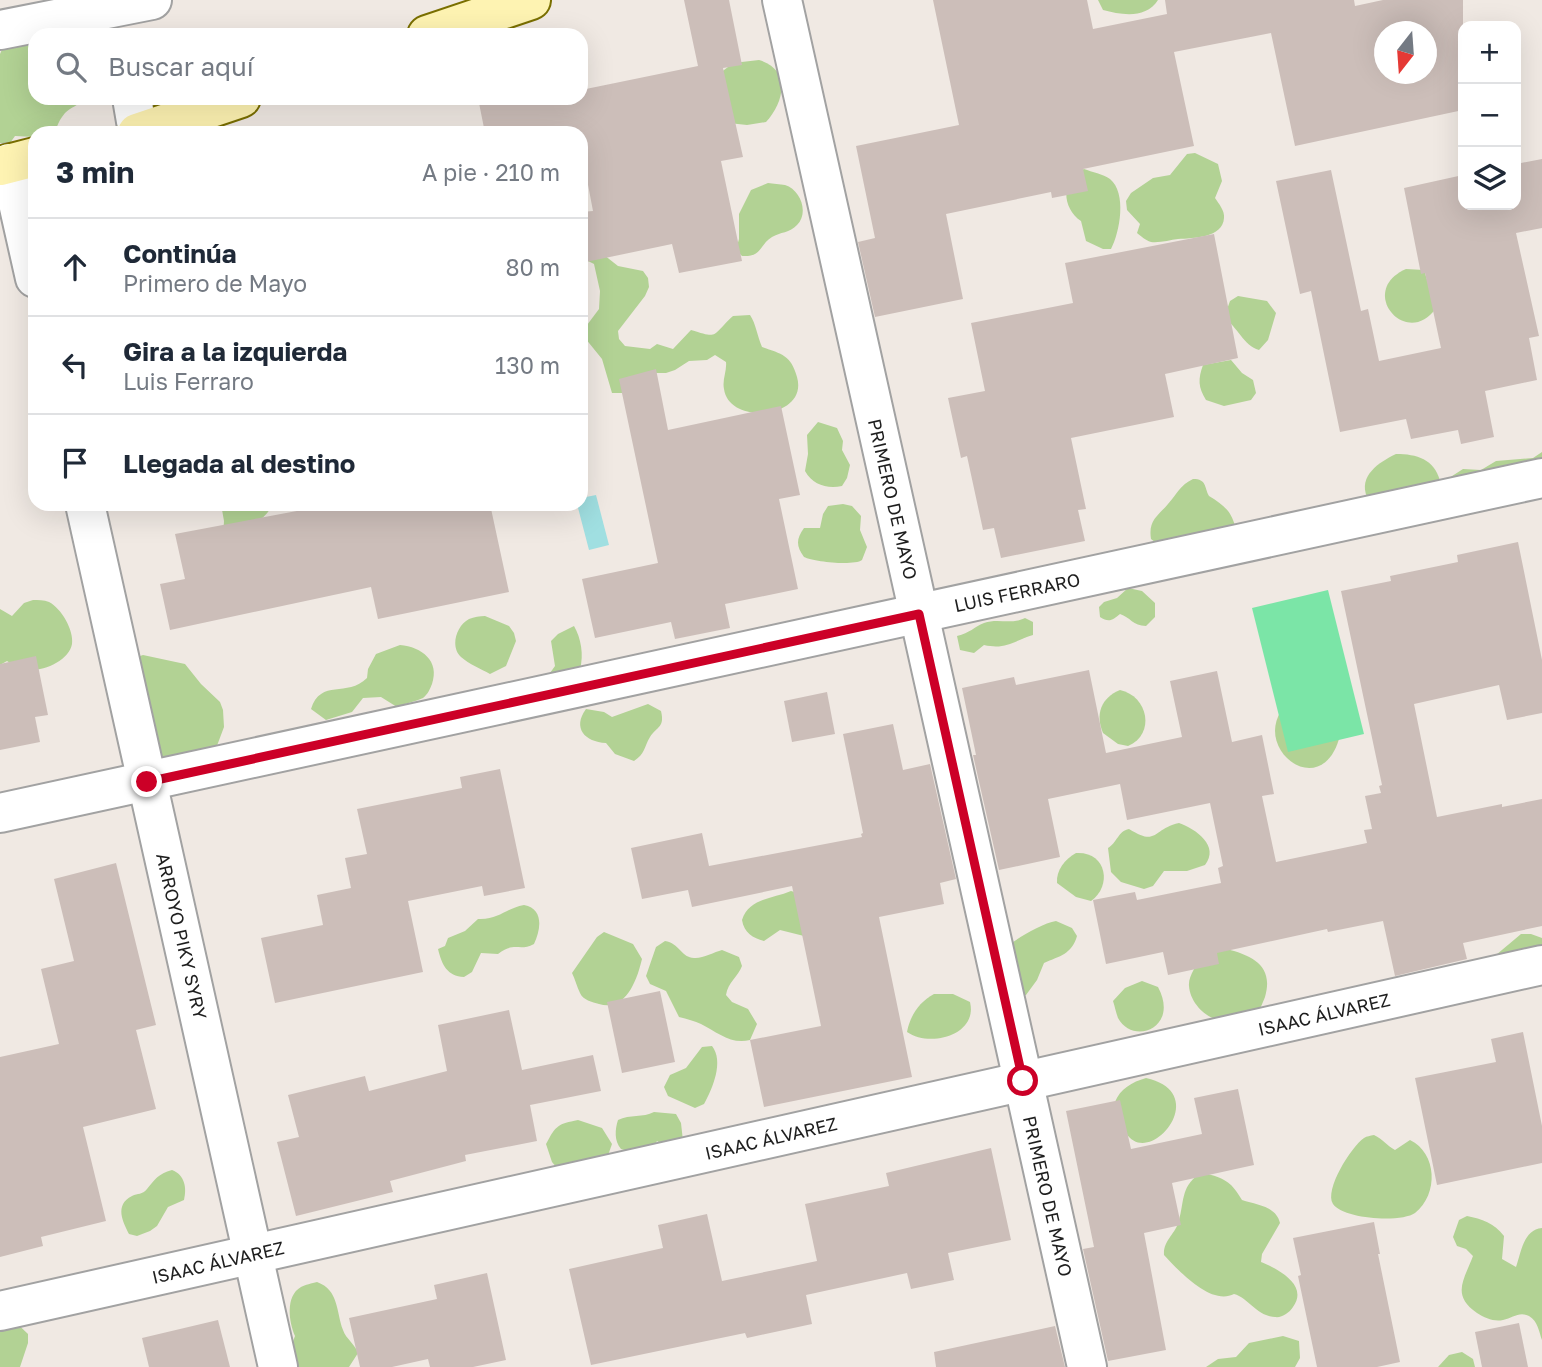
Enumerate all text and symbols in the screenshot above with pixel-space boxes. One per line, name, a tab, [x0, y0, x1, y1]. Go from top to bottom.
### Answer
north arrow	[1374, 21, 1437, 84]
map controls	[1458, 21, 1521, 210]
button: +	[1458, 21, 1521, 84]
search box	[28, 28, 588, 105]
icon: search	[52, 48, 90, 86]
text: Buscar aquí	[108, 51, 254, 82]
button: −	[1458, 84, 1521, 147]
button: layers	[1458, 147, 1521, 210]
text: 3 min	[56, 154, 134, 190]
text: A pie · 210 m	[422, 158, 560, 186]
text: Continúa	[123, 238, 237, 269]
icon: ahead	[56, 248, 94, 286]
text: 80 m	[506, 253, 560, 281]
text: Primero de Mayo	[123, 269, 307, 297]
text: Gira a la izquierda	[123, 336, 347, 367]
icon: left	[56, 346, 94, 384]
text: 130 m	[495, 351, 560, 379]
text: Luis Ferraro	[123, 367, 254, 395]
street label: PRIMERO DE MAYO	[864, 416, 922, 582]
icon: arrive	[56, 444, 94, 482]
text: Llegada al destino	[123, 448, 355, 479]
street label: LUIS FERRARO	[952, 568, 1082, 616]
route end	[131, 766, 162, 797]
street label: ARROYO PIKY SYRY	[152, 851, 212, 1022]
street label: ISAAC ÁLVAREZ	[1256, 988, 1392, 1040]
route start	[1007, 1065, 1038, 1096]
street label: ISAAC ÁLVAREZ	[703, 1112, 839, 1164]
street label: PRIMERO DE MAYO	[1019, 1113, 1077, 1279]
street label: ISAAC ÁLVAREZ	[150, 1236, 286, 1288]

